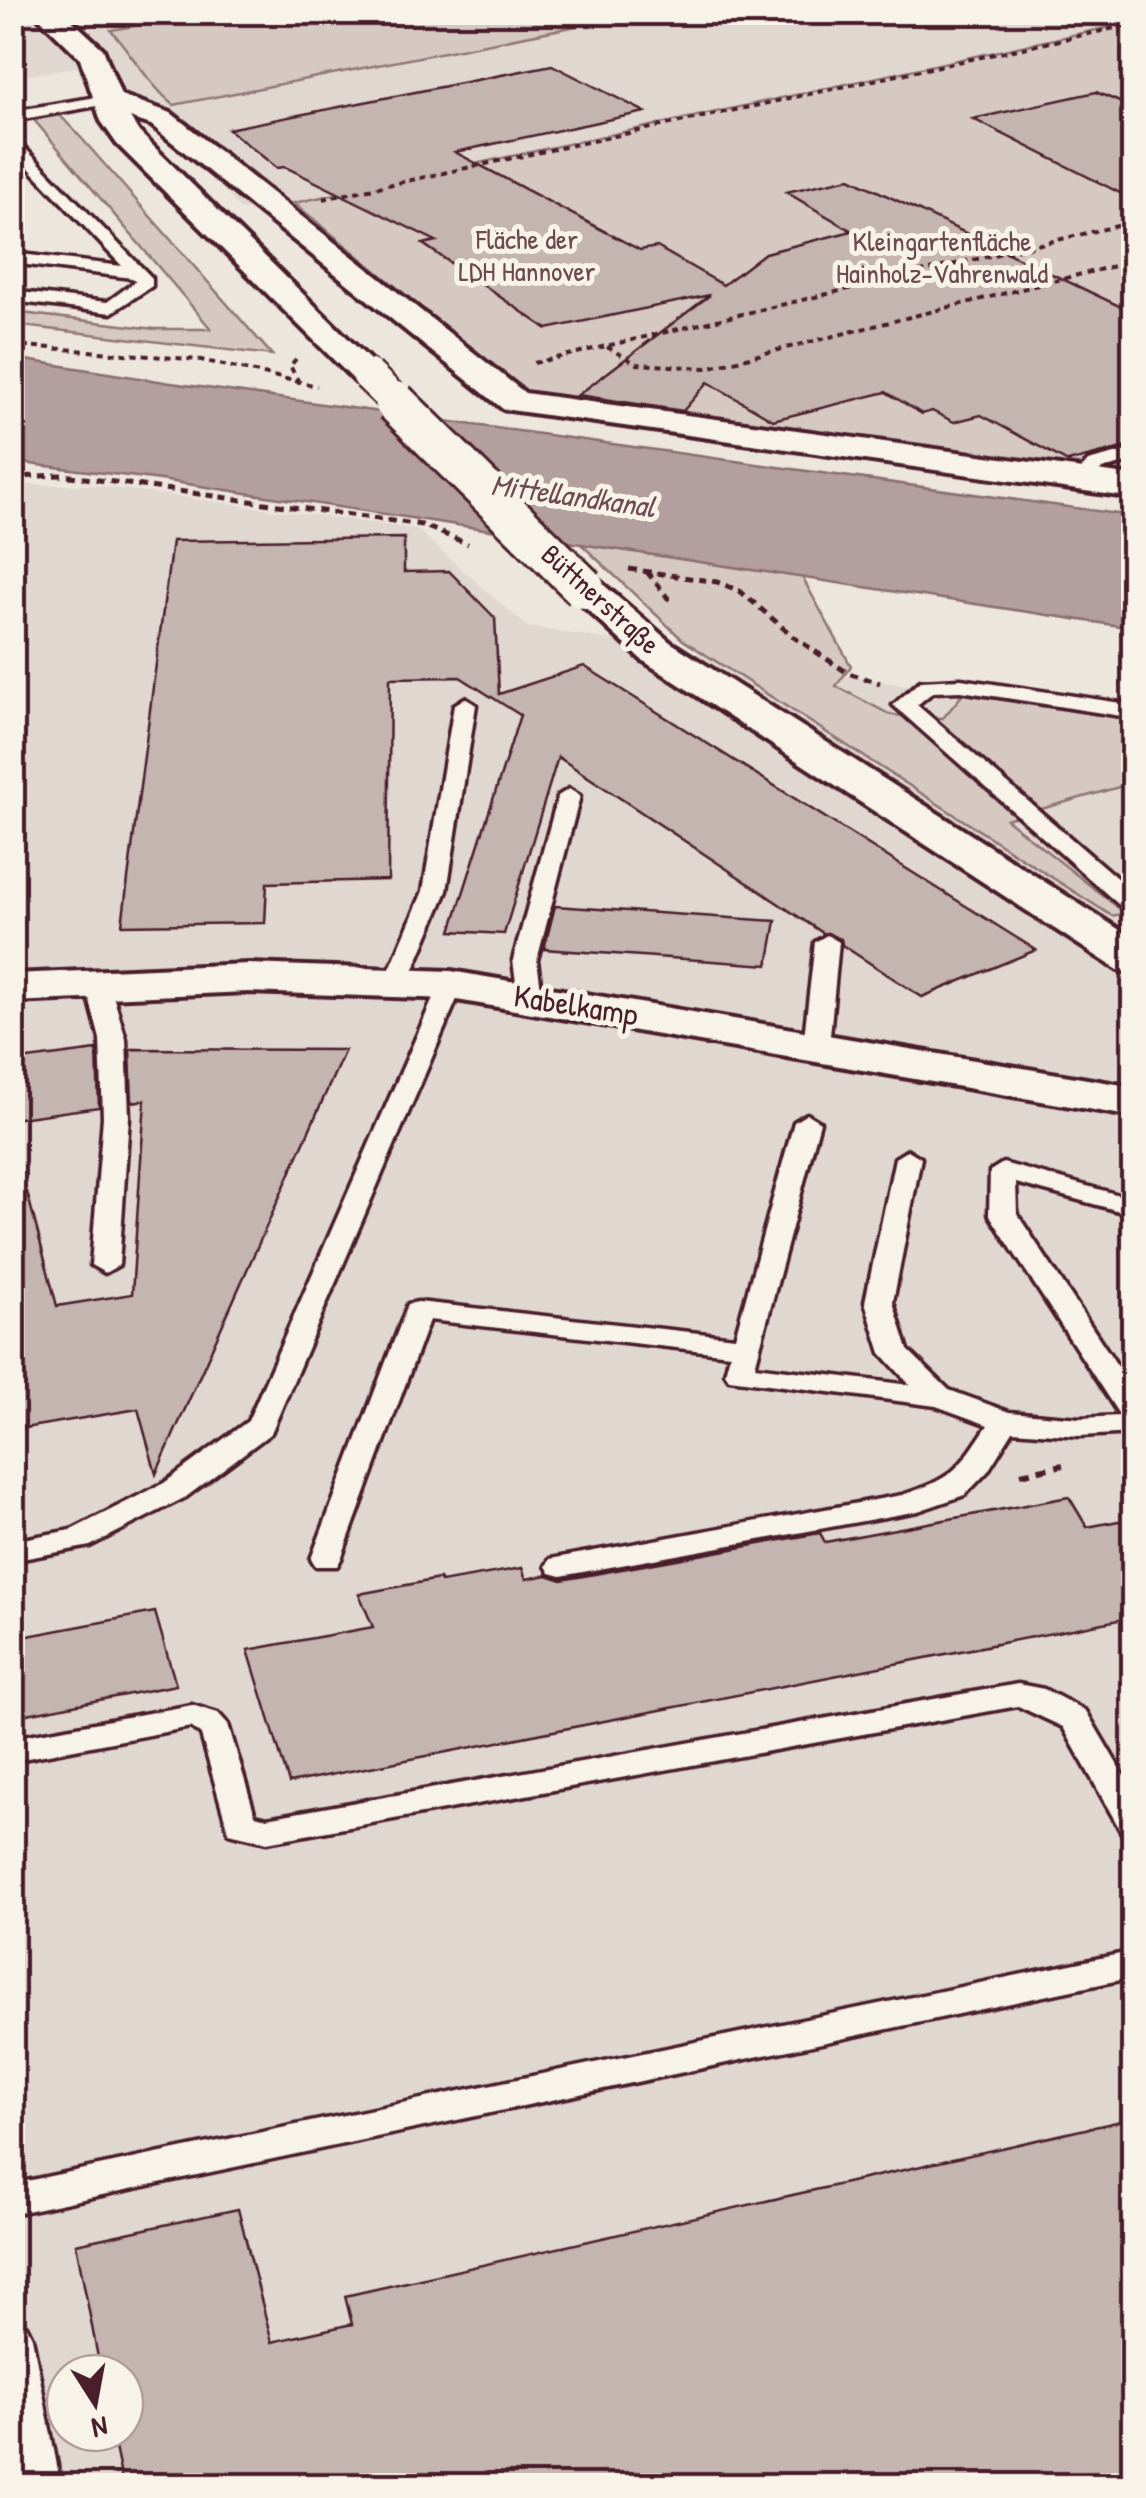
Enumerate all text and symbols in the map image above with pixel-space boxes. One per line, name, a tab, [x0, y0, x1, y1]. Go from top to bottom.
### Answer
park label: Fläche der LDH Hannover	[458, 220, 596, 290]
park label: Kleingartenfläche Hainholz-Vahrenwald	[836, 222, 1048, 292]
water label: Mittellandkanal	[489, 464, 659, 527]
street label: Büttnerstraße	[534, 536, 668, 662]
street label: Kabelkamp	[511, 973, 641, 1036]
north arrow	[45, 2353, 145, 2453]
text: N	[89, 2407, 111, 2448]

